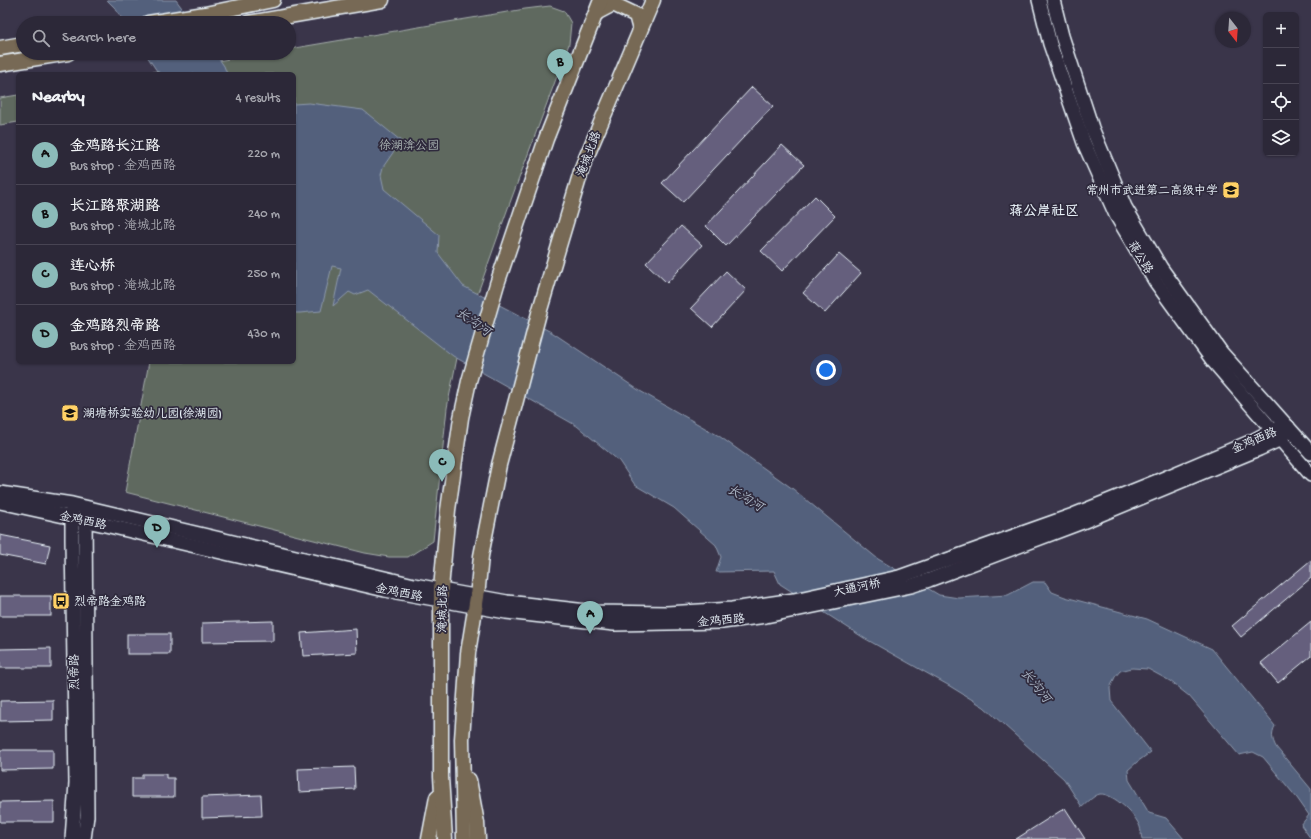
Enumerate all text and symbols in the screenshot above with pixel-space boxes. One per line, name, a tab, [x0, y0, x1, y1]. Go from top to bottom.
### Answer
north arrow	[1215, 12, 1251, 48]
map controls	[1263, 12, 1299, 156]
button: +	[1263, 12, 1299, 48]
search box	[16, 16, 296, 60]
icon: search	[30, 27, 52, 49]
text: Search here	[62, 29, 136, 47]
button: −	[1263, 48, 1299, 84]
pin: B	[547, 49, 573, 82]
button: locate	[1263, 84, 1299, 120]
text: Nearby	[32, 88, 85, 108]
text: 4 results	[236, 91, 280, 106]
button: layers	[1263, 120, 1299, 156]
street label: 淹城北路	[574, 129, 605, 180]
text: 金鸡路长江路	[70, 138, 160, 156]
park label: 徐湖渰公园	[379, 138, 439, 154]
text: A	[41, 147, 49, 162]
text: 220 m	[248, 147, 280, 162]
text: Bus stop · 金鸡西路	[70, 159, 176, 174]
school or university icon: 常州市武进第二高级中学	[1221, 180, 1241, 200]
place label: 常州市武进第二高级中学	[1086, 184, 1218, 199]
text: 长江路聚湖路	[70, 198, 160, 216]
district label: 蒋公岸社区	[1009, 204, 1079, 221]
text: B	[42, 207, 48, 222]
text: 240 m	[248, 207, 280, 222]
text: Bus stop · 淹城北路	[70, 219, 176, 234]
street label: 蒋公路	[1124, 238, 1155, 277]
text: 连心桥	[70, 258, 115, 276]
text: C	[41, 267, 49, 282]
text: 250 m	[247, 267, 280, 282]
text: Bus stop · 淹城北路	[70, 279, 176, 294]
water label: 长沟河	[452, 305, 495, 342]
text: 金鸡路烈帝路	[70, 318, 160, 336]
text: D	[41, 327, 49, 342]
text: 430 m	[247, 327, 280, 342]
text: Bus stop · 金鸡西路	[70, 339, 176, 354]
your location	[816, 360, 836, 380]
school or university icon: 湖塘桥实验幼儿园(徐湖园)	[60, 403, 80, 423]
place label: 湖塘桥实验幼儿园(徐湖园)	[83, 406, 222, 422]
street label: 金鸡西路	[1230, 425, 1280, 458]
pin: C	[429, 449, 455, 482]
water label: 长沟河	[724, 482, 768, 517]
street label: 金鸡西路	[58, 509, 108, 534]
pin: D	[144, 515, 170, 548]
street label: 大通河桥	[832, 576, 883, 601]
street label: 金鸡西路	[374, 582, 424, 605]
street label: 淹城北路	[436, 585, 451, 633]
bus stop icon: 烈帝路金鸡路	[51, 591, 71, 611]
place label: 烈帝路金鸡路	[74, 595, 146, 610]
pin: A	[577, 601, 603, 634]
street label: 金鸡西路	[697, 612, 746, 631]
street label: 烈帝路	[68, 654, 83, 690]
water label: 长沟河	[1017, 666, 1055, 708]

